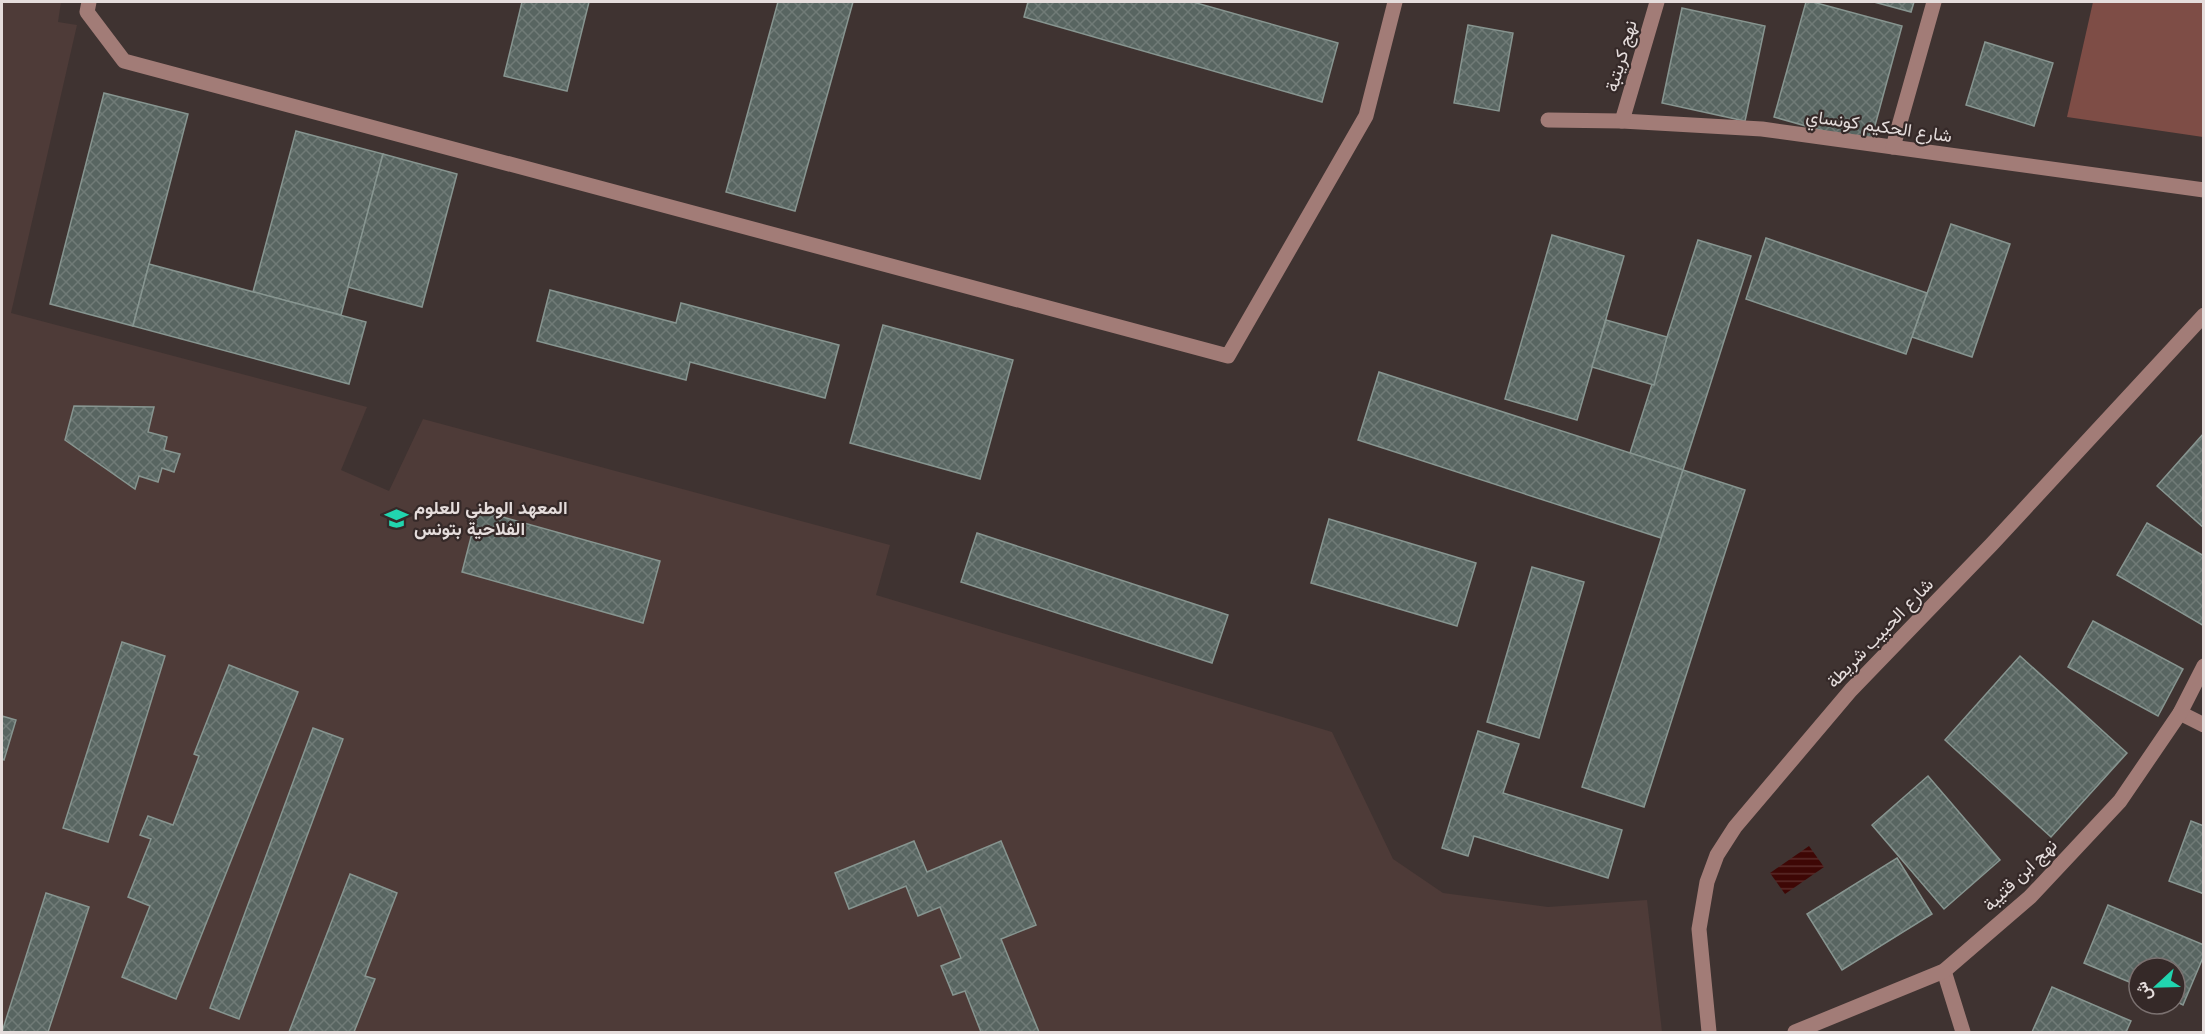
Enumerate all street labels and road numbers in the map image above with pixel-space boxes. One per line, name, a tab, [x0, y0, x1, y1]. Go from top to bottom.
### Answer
street label: نهج كريتبة	[1598, 17, 1643, 95]
street label: شارع الحكيم كونساي	[1804, 103, 1954, 151]
street label: شارع الحبيب شريطة	[1821, 572, 1939, 693]
street label: نهج ابن قتيبة	[1977, 833, 2062, 916]

